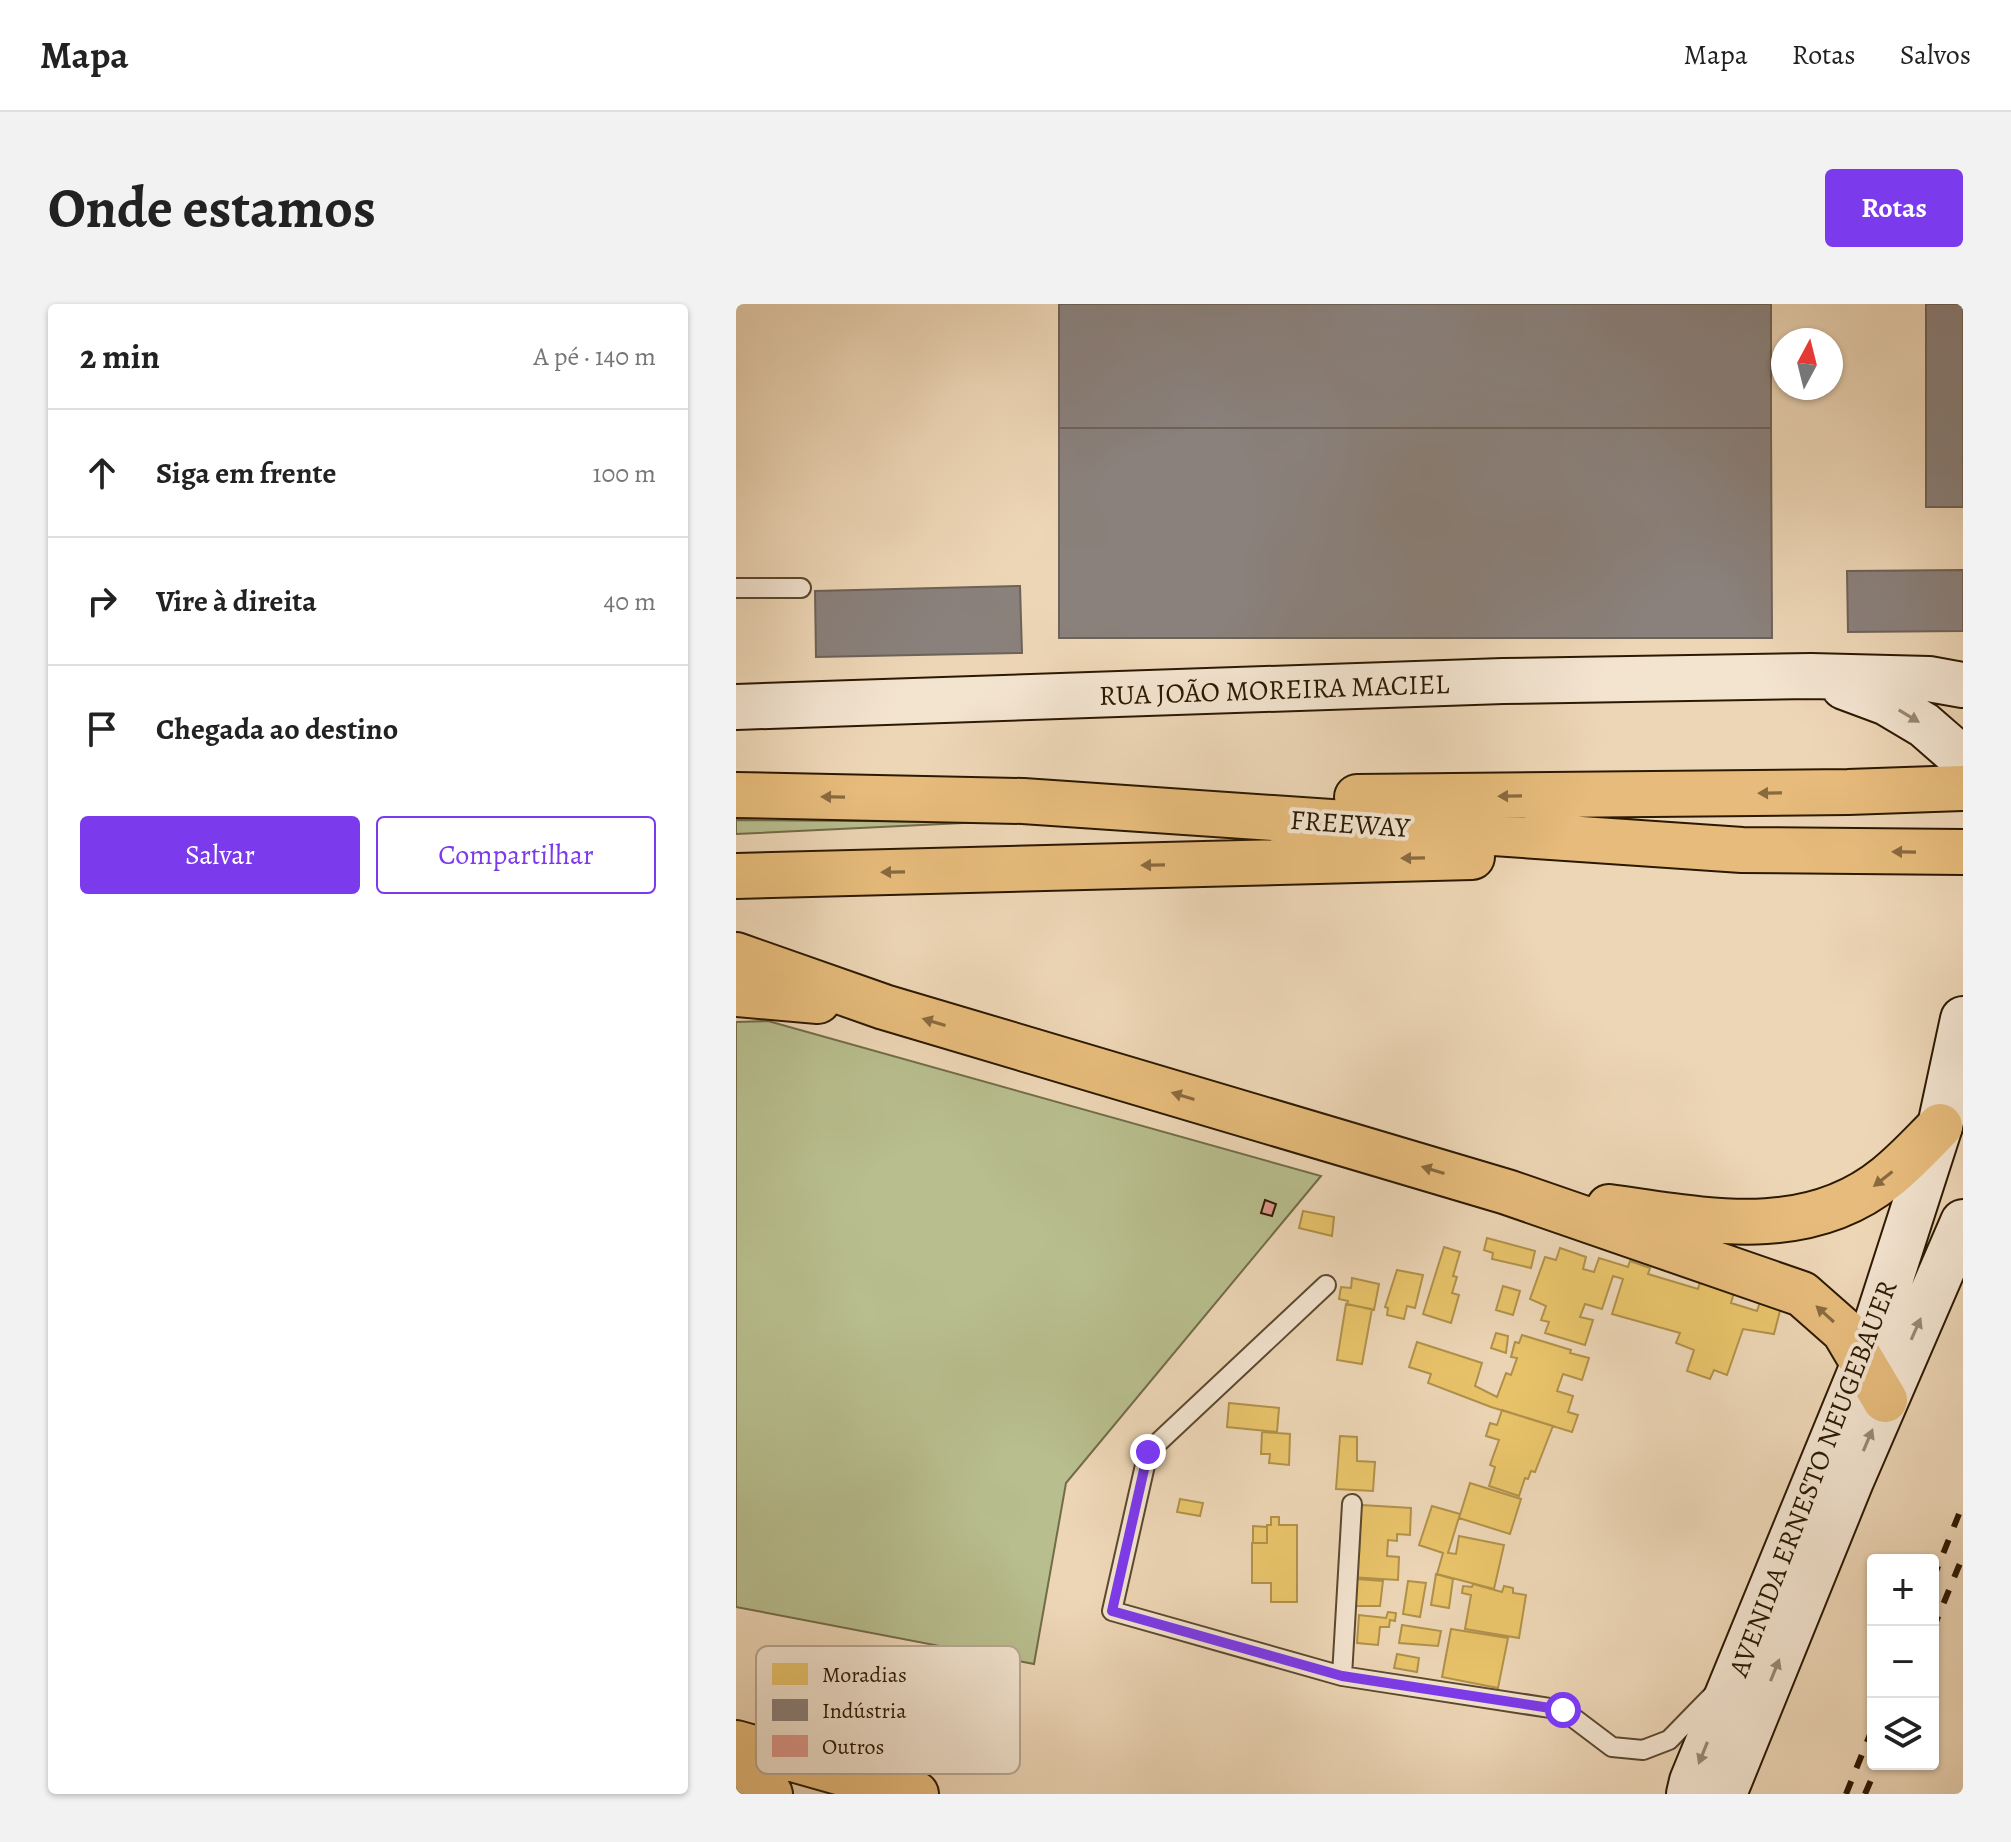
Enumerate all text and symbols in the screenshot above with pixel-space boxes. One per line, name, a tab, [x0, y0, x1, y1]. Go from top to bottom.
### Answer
text: Mapa	[40, 29, 129, 81]
text: Mapa	[1684, 36, 1748, 74]
text: Rotas	[1792, 36, 1856, 74]
text: Salvos	[1900, 36, 1971, 74]
button: Rotas	[1825, 169, 1963, 247]
text: Onde estamos	[48, 170, 376, 246]
north arrow	[1771, 328, 1843, 400]
text: 2 min	[80, 333, 160, 380]
text: A pé · 140 m	[534, 339, 656, 374]
icon: ahead	[80, 451, 124, 495]
text: Siga em frente	[156, 453, 336, 493]
text: 100 m	[593, 456, 656, 491]
icon: right	[80, 579, 124, 623]
text: Vire à direita	[156, 581, 317, 621]
text: 40 m	[604, 584, 656, 619]
street label: RUA JOÃO MOREIRA MACIEL	[1098, 665, 1451, 715]
icon: arrive	[80, 707, 124, 751]
text: Chegada ao destino	[156, 709, 398, 749]
one-way arrow	[1898, 709, 1920, 723]
one-way arrow	[1757, 787, 1782, 799]
one-way arrow	[1497, 790, 1522, 802]
one-way arrow	[820, 791, 845, 803]
street label: FREEWAY	[1289, 801, 1412, 847]
button: Salvar	[80, 816, 360, 894]
button: Compartilhar	[376, 816, 656, 894]
one-way arrow	[1891, 845, 1916, 858]
one-way arrow	[1400, 852, 1425, 865]
one-way arrow	[1140, 859, 1165, 871]
one-way arrow	[880, 865, 905, 878]
one-way arrow	[922, 1015, 946, 1028]
one-way arrow	[1171, 1089, 1195, 1102]
one-way arrow	[1420, 1163, 1444, 1176]
one-way arrow	[1874, 1170, 1894, 1187]
street label: AVENIDA ERNESTO NEUGEBAUER	[1719, 1275, 1906, 1683]
one-way arrow	[1815, 1305, 1835, 1323]
one-way arrow	[1910, 1317, 1923, 1341]
one-way arrow	[1861, 1429, 1874, 1452]
route end	[1130, 1434, 1166, 1470]
map controls	[1867, 1554, 1939, 1770]
button: +	[1867, 1554, 1939, 1626]
button: −	[1867, 1626, 1939, 1698]
legend	[756, 1646, 1020, 1774]
one-way arrow	[1768, 1658, 1781, 1682]
text: Moradias	[822, 1660, 907, 1690]
route start	[1545, 1692, 1581, 1728]
text: Indústria	[822, 1696, 907, 1726]
button: layers	[1867, 1698, 1939, 1770]
text: Outros	[822, 1732, 884, 1762]
one-way arrow	[1697, 1741, 1710, 1765]

